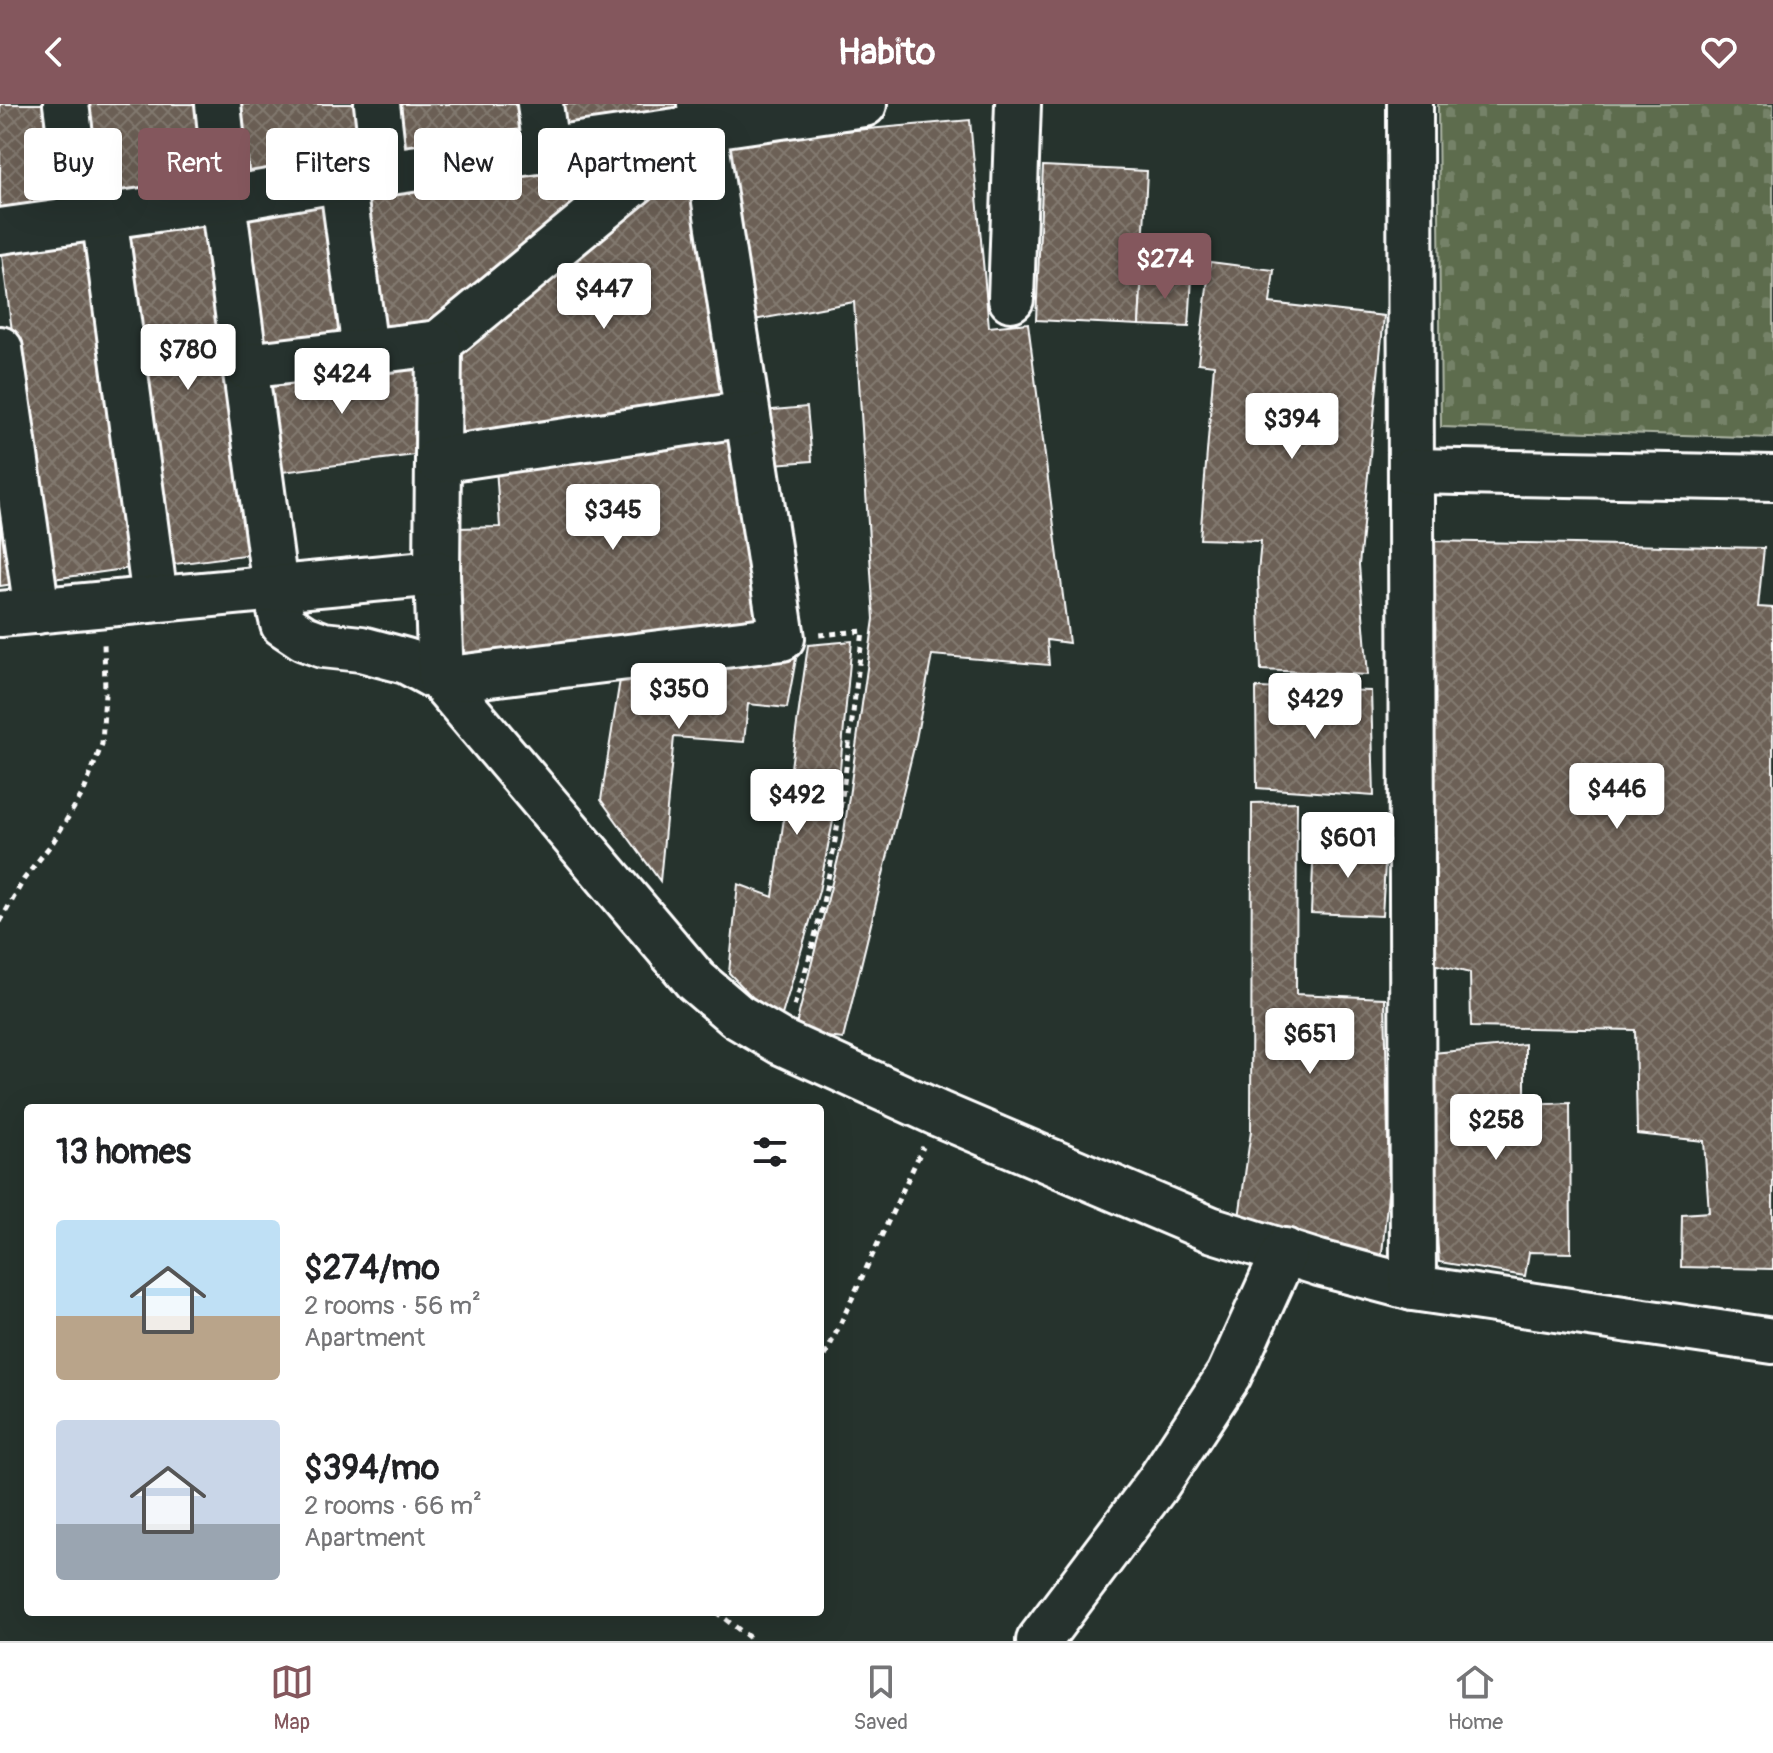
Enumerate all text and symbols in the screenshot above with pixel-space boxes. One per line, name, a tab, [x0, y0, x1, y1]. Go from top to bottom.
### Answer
icon: back	[32, 30, 76, 74]
text: Habito	[838, 30, 935, 75]
icon: heart	[1697, 30, 1741, 74]
chip: Buy	[24, 128, 122, 200]
chip: Rent	[138, 128, 250, 200]
chip: Filters	[266, 128, 398, 200]
chip: New	[414, 128, 522, 200]
chip: Apartment	[538, 128, 725, 200]
pin: $274	[1118, 233, 1212, 301]
text: $274	[1136, 243, 1194, 275]
pin: $447	[557, 263, 651, 331]
text: $447	[575, 273, 633, 305]
pin: $780	[141, 324, 235, 392]
text: $780	[159, 334, 217, 366]
pin: $424	[295, 348, 389, 416]
text: $424	[313, 358, 371, 390]
pin: $394	[1245, 393, 1339, 461]
text: $394	[1263, 403, 1321, 435]
pin: $345	[566, 484, 660, 552]
text: $345	[584, 494, 642, 526]
pin: $350	[632, 663, 726, 731]
text: $350	[649, 673, 709, 705]
pin: $429	[1268, 673, 1362, 741]
text: $429	[1286, 683, 1344, 715]
pin: $446	[1570, 763, 1664, 831]
pin: $492	[750, 769, 844, 837]
text: $446	[1587, 773, 1647, 805]
text: $492	[768, 779, 826, 811]
pin: $601	[1301, 812, 1395, 880]
text: $601	[1319, 822, 1377, 854]
pin: $651	[1263, 1008, 1357, 1076]
text: $651	[1283, 1018, 1337, 1050]
pin: $258	[1449, 1094, 1543, 1162]
text: $258	[1468, 1104, 1524, 1136]
icon: filters	[748, 1130, 792, 1174]
text: 13 homes	[56, 1131, 191, 1174]
text: $274/mo	[304, 1247, 440, 1290]
icon: home	[120, 1252, 216, 1348]
text: 2 rooms · 56 m²	[304, 1290, 481, 1322]
text: Apartment	[304, 1322, 425, 1354]
text: $394/mo	[304, 1447, 439, 1490]
icon: home	[120, 1452, 216, 1548]
text: 2 rooms · 66 m²	[304, 1490, 482, 1522]
text: Apartment	[304, 1522, 425, 1554]
tab: Map	[270, 1660, 314, 1736]
tab: Saved	[853, 1660, 908, 1736]
tab: Home	[1448, 1660, 1503, 1736]

